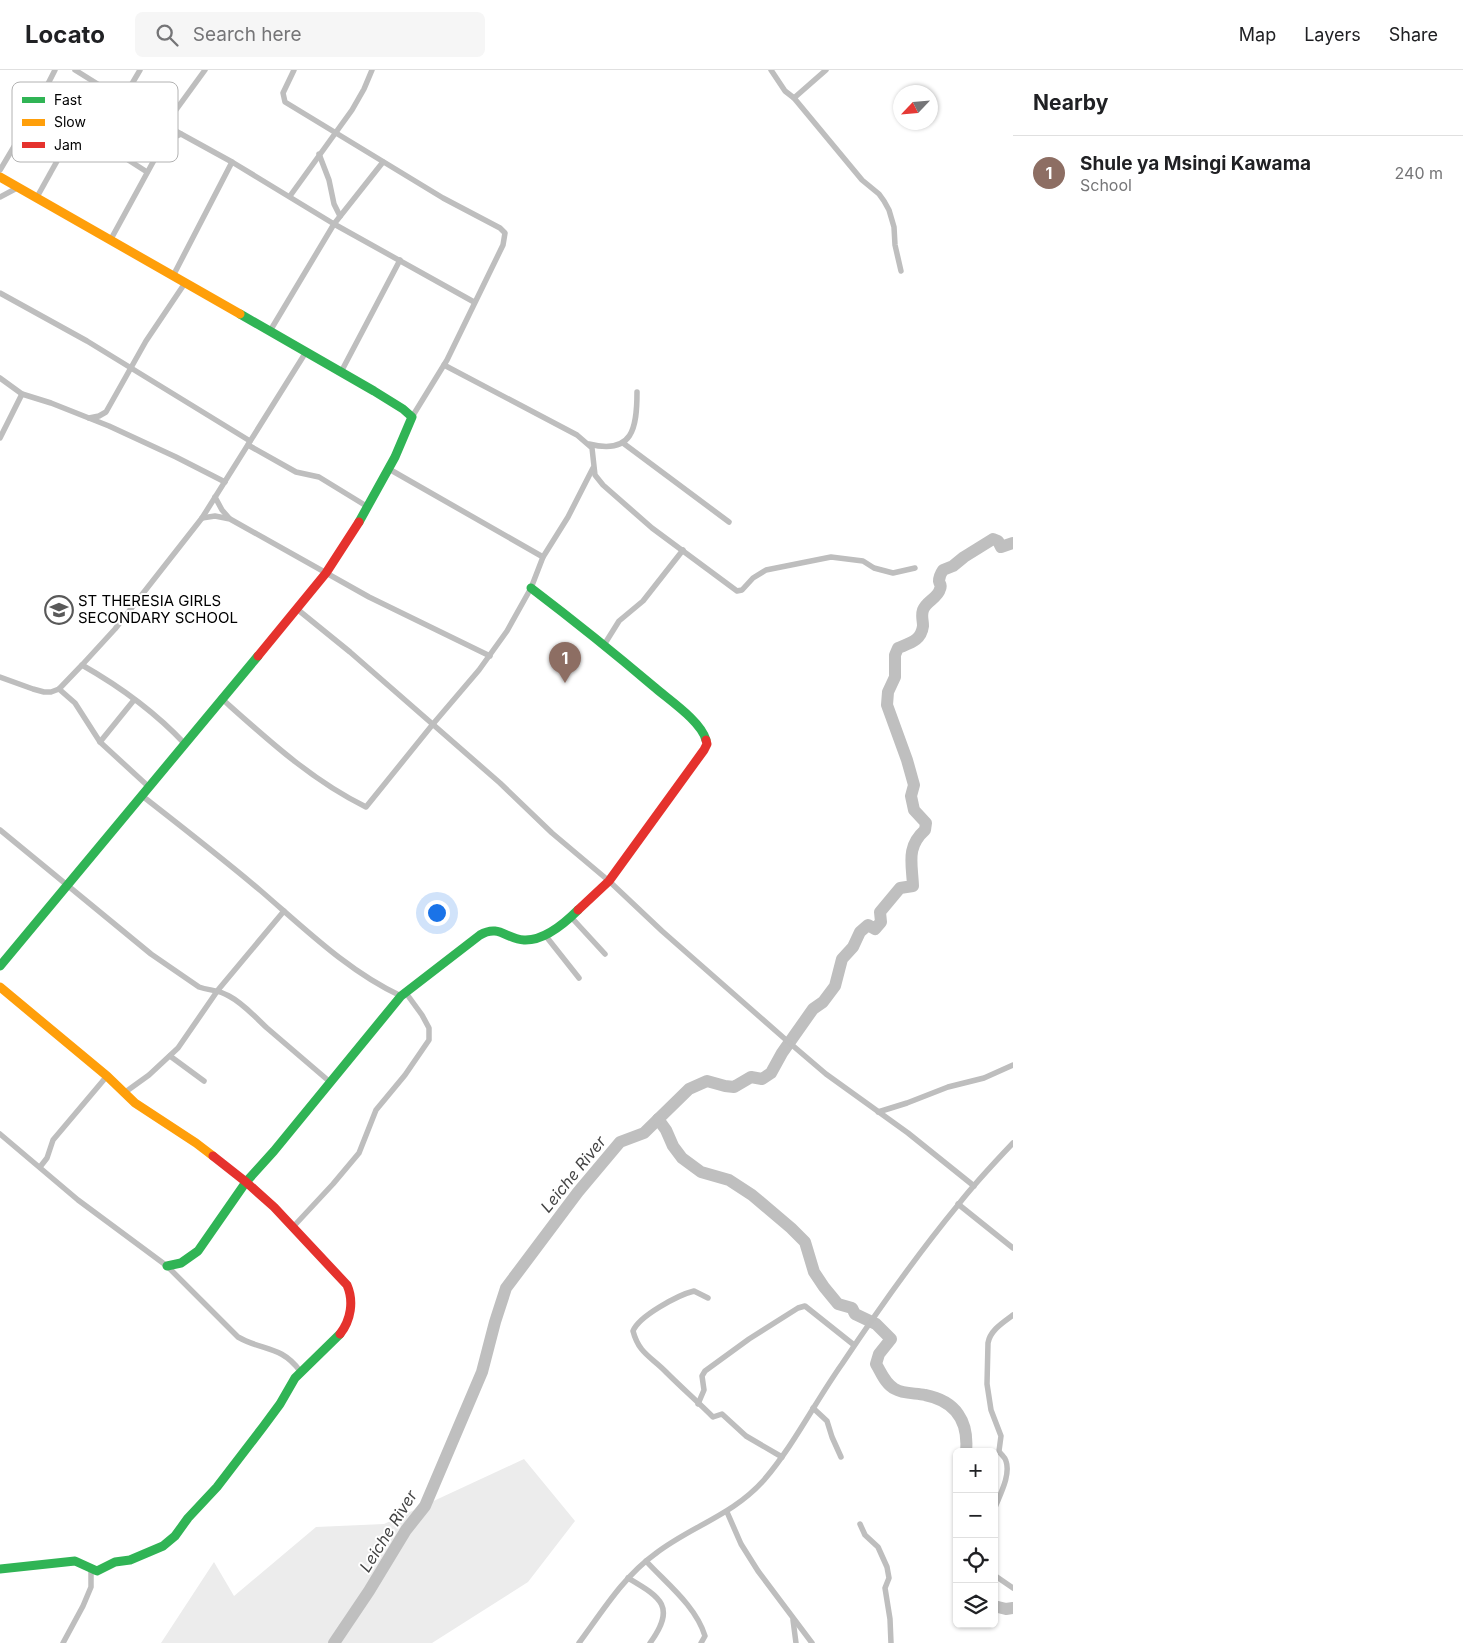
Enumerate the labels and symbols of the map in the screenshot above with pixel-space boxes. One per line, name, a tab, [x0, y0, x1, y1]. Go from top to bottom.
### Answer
legend	[12, 82, 178, 162]
north arrow	[893, 85, 938, 130]
text: Fast	[54, 91, 82, 108]
text: Slow	[54, 113, 86, 130]
text: Jam	[54, 136, 82, 153]
place label: ST THERESIA GIRLS SECONDARY SCHOOL	[78, 591, 238, 627]
school or university icon: ST THERESIA GIRLS SECONDARY SCHOOL	[44, 595, 74, 625]
pin: 1	[549, 642, 581, 683]
your location	[424, 900, 450, 926]
water label: Leiche River	[536, 1131, 611, 1216]
water label: Leiche River	[355, 1486, 422, 1576]

